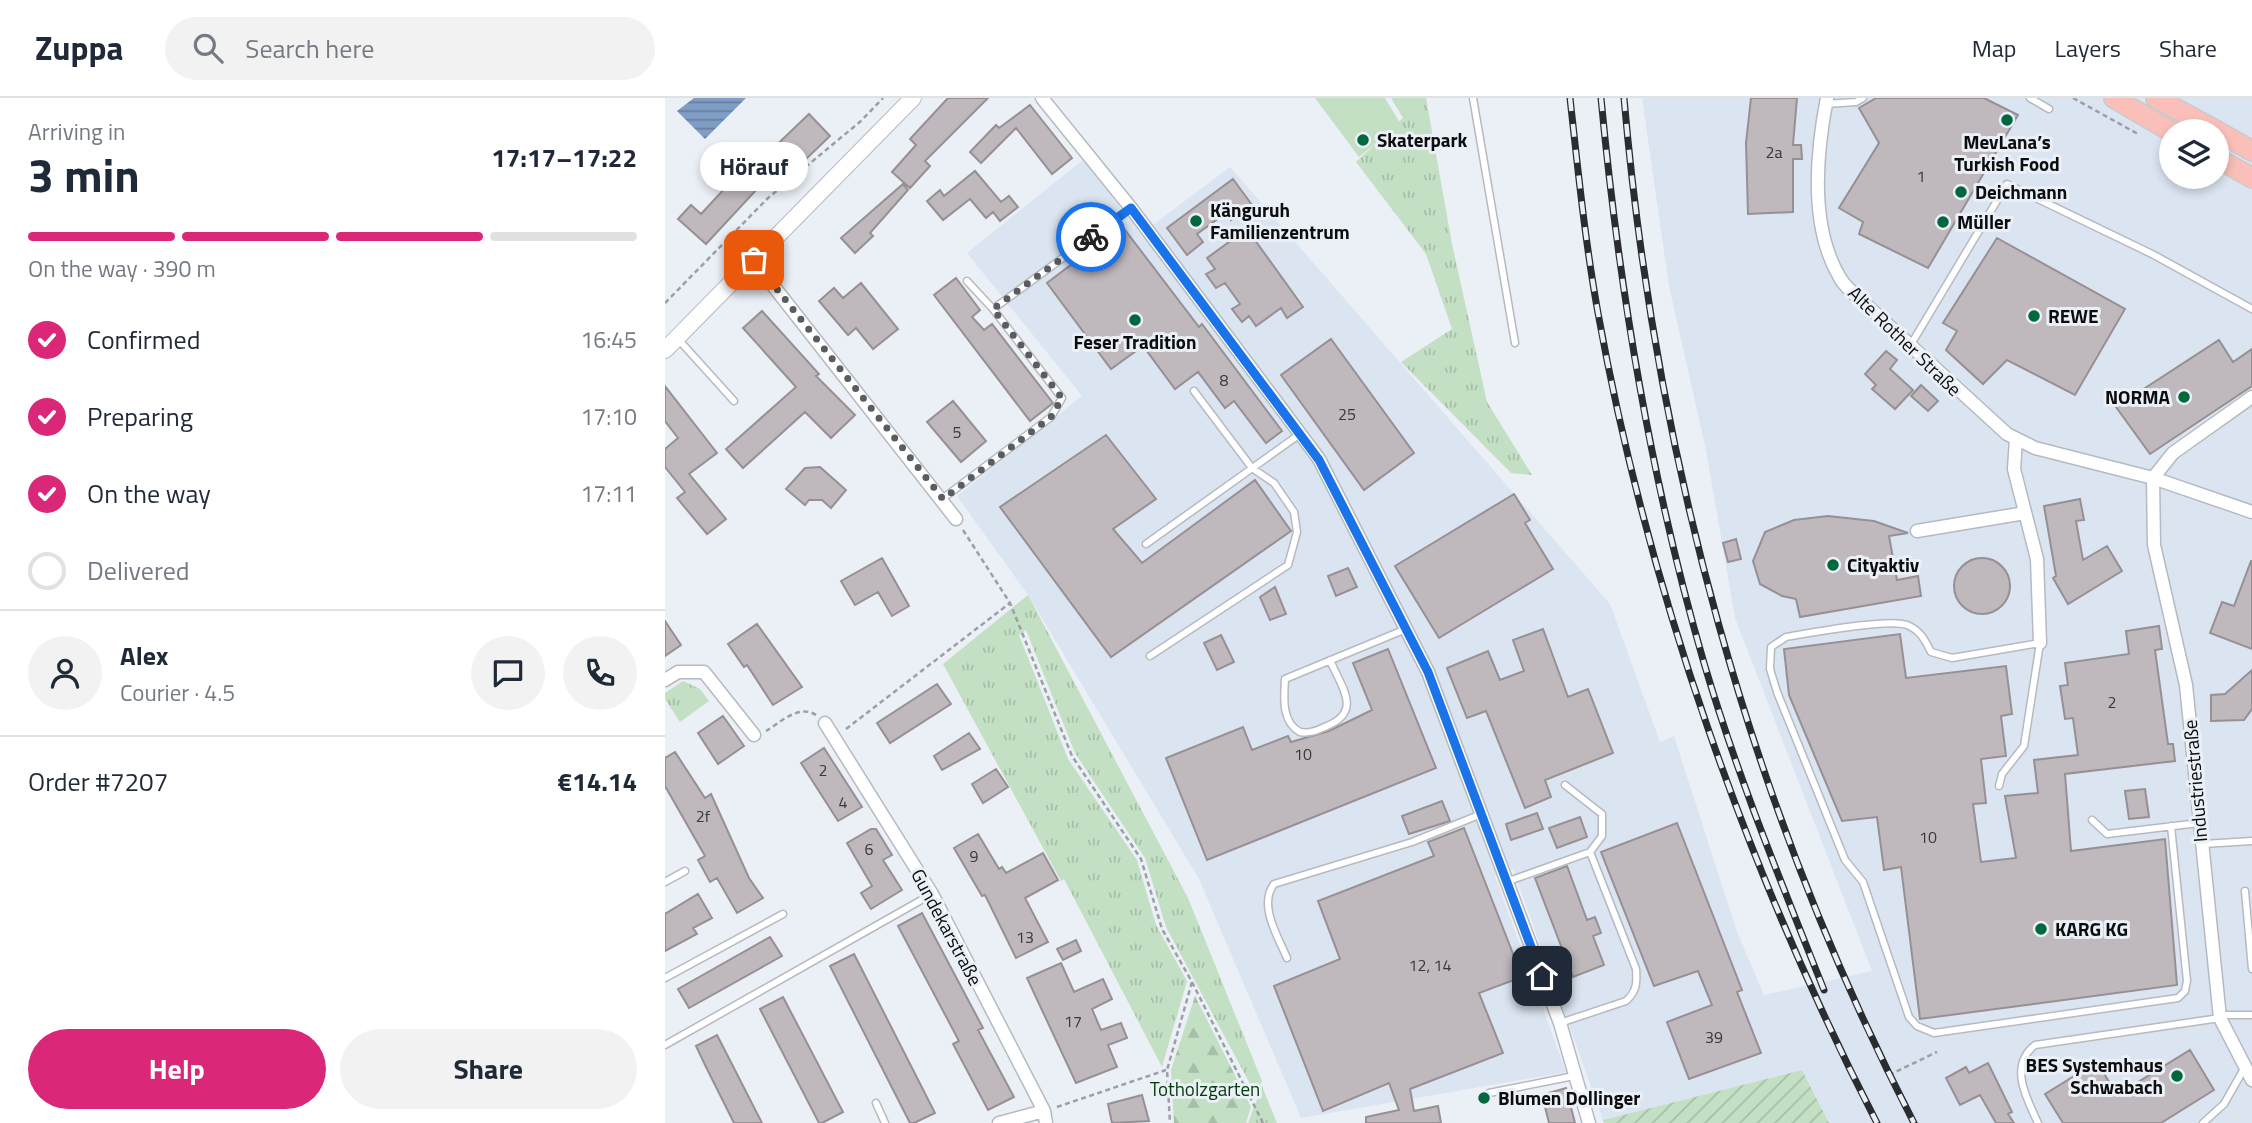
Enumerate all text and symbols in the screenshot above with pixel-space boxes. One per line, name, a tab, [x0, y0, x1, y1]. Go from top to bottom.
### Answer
search box	[165, 17, 655, 80]
text: Zuppa	[35, 23, 123, 73]
icon: search	[189, 29, 227, 67]
text: Search here	[245, 29, 374, 68]
text: Map	[1972, 30, 2017, 66]
text: Layers	[2055, 30, 2121, 66]
text: Share	[2159, 30, 2217, 66]
marker: MevLana’s Turkish Food	[1999, 112, 2015, 128]
text: Arriving in	[28, 114, 125, 149]
map controls	[2159, 119, 2229, 189]
button: layers	[2159, 119, 2229, 189]
place label: Skaterpark	[1377, 125, 1468, 154]
place label: MevLana’s Turkish Food	[1954, 127, 2060, 178]
marker: Skaterpark	[1355, 132, 1371, 148]
text: 17:17–17:22	[491, 138, 637, 177]
text: 3 min	[28, 140, 140, 210]
house number: 2a	[1766, 140, 1782, 164]
callout: Hörauf	[700, 141, 808, 190]
text: Hörauf	[720, 149, 788, 184]
house number: 1	[1917, 164, 1925, 188]
place label: Deichmann	[1975, 177, 2067, 206]
marker: Deichmann	[1953, 184, 1969, 200]
place label: Känguruh Familienzentrum	[1210, 195, 1350, 246]
courier	[1056, 202, 1126, 272]
place label: Müller	[1957, 207, 2011, 236]
marker: Känguruh Familienzentrum	[1188, 213, 1204, 229]
marker: Müller	[1935, 214, 1951, 230]
icon: bike	[1072, 218, 1110, 256]
pin	[724, 230, 784, 290]
icon: bag	[735, 241, 773, 279]
text: On the way · 390 m	[28, 251, 216, 286]
street label: Alte Rother Straße	[1842, 279, 1969, 403]
place label: REWE	[2048, 301, 2099, 330]
marker: REWE	[2026, 308, 2042, 324]
marker: Feser Tradition	[1127, 312, 1143, 328]
text: Confirmed	[87, 320, 201, 359]
icon: check	[28, 321, 66, 359]
text: 16:45	[580, 322, 637, 357]
place label: Feser Tradition	[1074, 327, 1196, 356]
house number: 8	[1220, 368, 1229, 392]
place label: NORMA	[2105, 382, 2171, 411]
marker: NORMA	[2176, 389, 2192, 405]
text: Preparing	[87, 397, 193, 436]
icon: check	[28, 398, 66, 436]
text: 17:10	[580, 399, 637, 434]
house number: 25	[1338, 402, 1356, 426]
house number: 5	[953, 420, 962, 444]
text: On the way	[87, 474, 211, 513]
icon: check	[28, 475, 66, 513]
text: 17:11	[580, 476, 637, 511]
place label: Cityaktiv	[1847, 550, 1920, 579]
text: Delivered	[87, 551, 190, 590]
marker: Cityaktiv	[1825, 557, 1841, 573]
button: person	[28, 636, 102, 710]
text: Alex	[120, 636, 168, 675]
button: chat	[471, 636, 545, 710]
button: phone	[563, 636, 637, 710]
text: Courier · 4.5	[120, 675, 235, 710]
house number: 2	[2108, 690, 2116, 714]
street label: Industriestraße	[2175, 719, 2214, 844]
house number: 10	[1294, 742, 1312, 766]
house number: 2	[819, 758, 827, 782]
text: Order #7207	[28, 762, 168, 801]
text: €14.14	[558, 762, 637, 801]
house number: 4	[839, 790, 848, 814]
house number: 2f	[696, 804, 711, 828]
house number: 10	[1919, 825, 1937, 849]
house number: 6	[865, 837, 874, 861]
house number: 9	[970, 844, 979, 868]
street label: Gundekarstraße	[904, 863, 990, 990]
place label: KARG KG	[2055, 914, 2128, 943]
marker: KARG KG	[2033, 921, 2049, 937]
house number: 13	[1016, 925, 1034, 949]
pin	[1512, 946, 1572, 1006]
house number: 12, 14	[1409, 953, 1451, 977]
icon: home	[1523, 957, 1561, 995]
house number: 17	[1064, 1009, 1082, 1033]
house number: 39	[1705, 1025, 1723, 1049]
button: Help	[28, 1029, 326, 1109]
button: Share	[340, 1029, 637, 1109]
place label: BES Systemhaus Schwabach	[2026, 1050, 2163, 1101]
marker: BES Systemhaus Schwabach	[2169, 1068, 2185, 1084]
park label: Totholzgarten	[1150, 1074, 1260, 1103]
place label: Blumen Dollinger	[1498, 1083, 1640, 1112]
marker: Blumen Dollinger	[1476, 1090, 1492, 1106]

